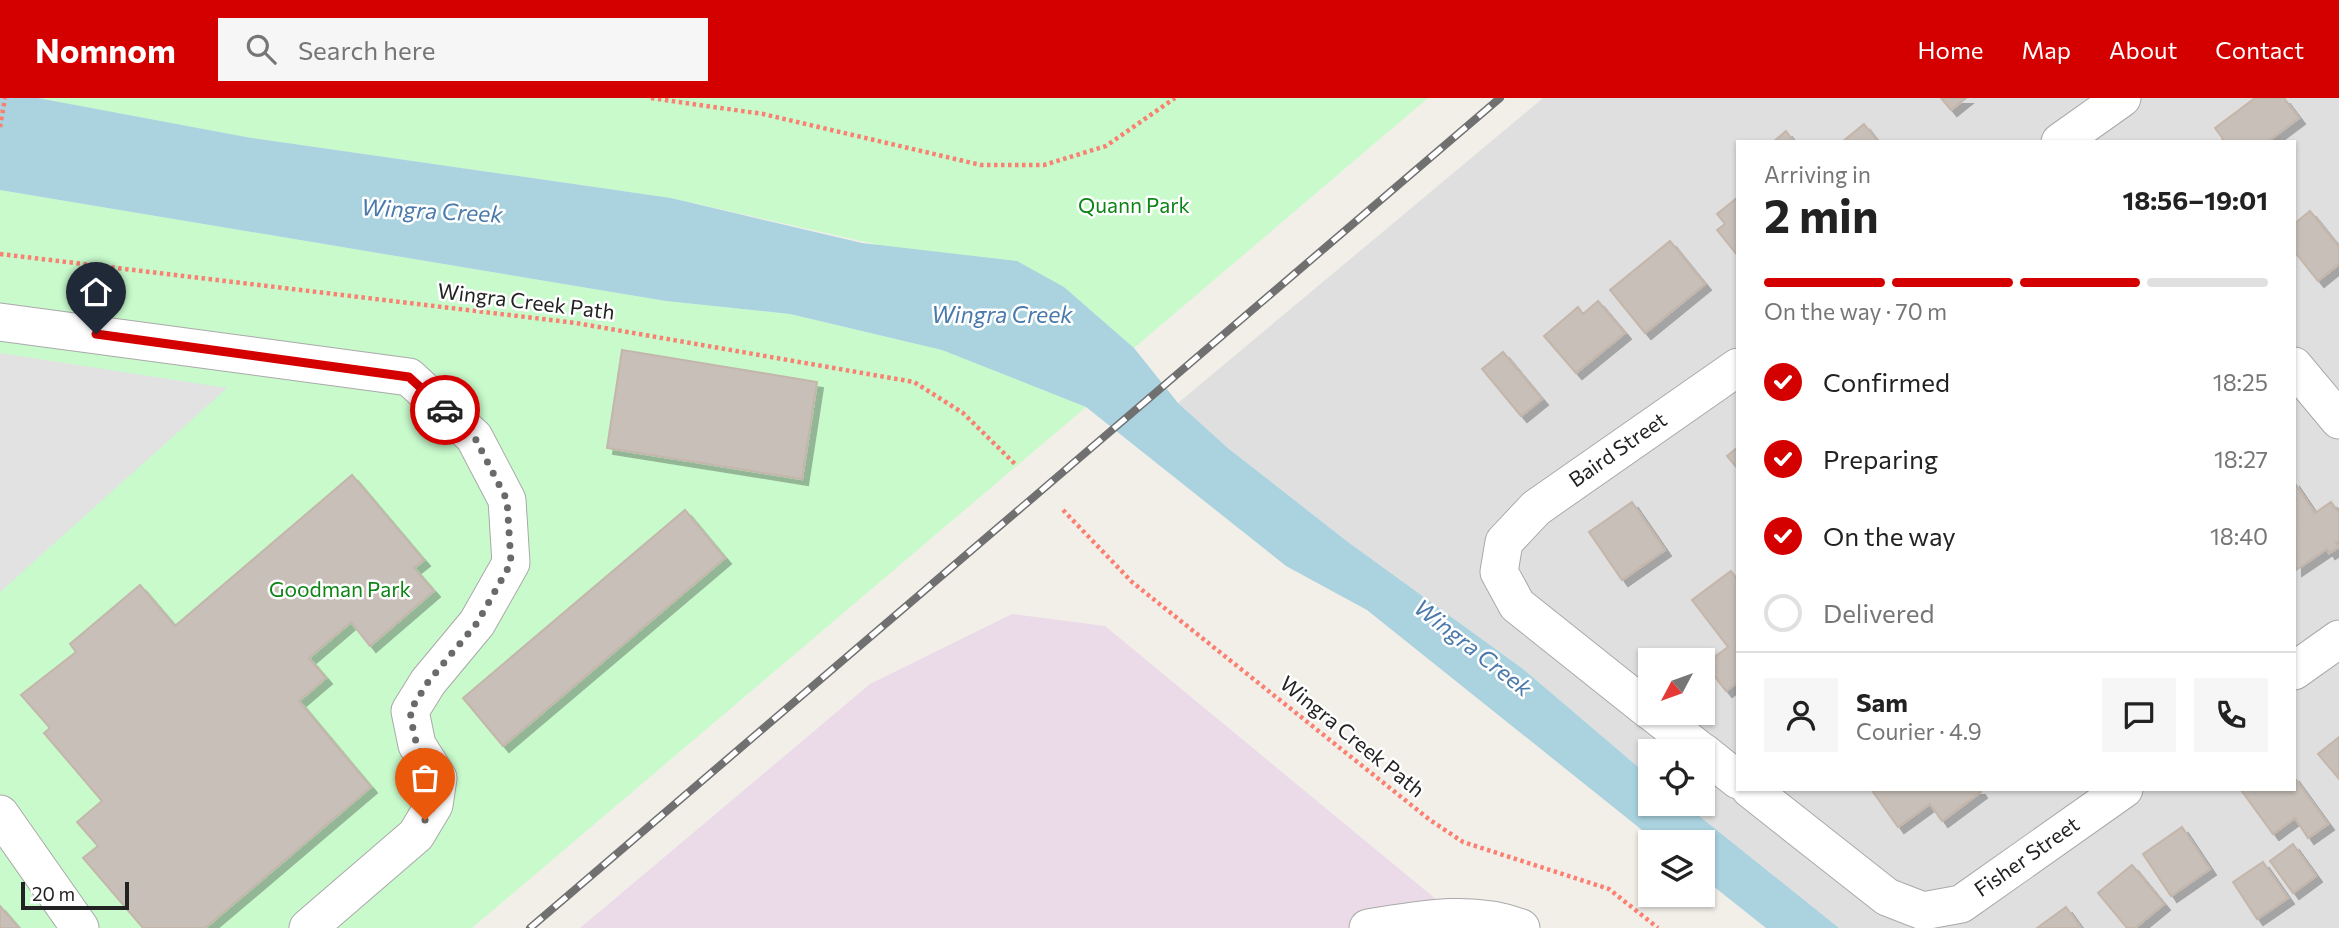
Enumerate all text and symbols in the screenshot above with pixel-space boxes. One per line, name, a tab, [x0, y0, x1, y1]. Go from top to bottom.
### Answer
search box	[218, 18, 708, 81]
text: Nomnom	[35, 29, 176, 70]
icon: search	[242, 30, 280, 68]
text: Search here	[298, 34, 435, 65]
text: Home	[1918, 35, 1984, 64]
text: Map	[2022, 35, 2071, 64]
text: About	[2109, 35, 2177, 64]
text: Contact	[2215, 35, 2304, 64]
text: Arriving in	[1764, 160, 1871, 188]
text: 18:56–19:01	[2122, 184, 2268, 215]
text: 2 min	[1764, 186, 1879, 242]
water label: Wingra Creek	[361, 192, 504, 228]
park label: Quann Park	[1078, 192, 1190, 217]
pin	[66, 262, 126, 334]
icon: home	[77, 273, 115, 311]
street label: Wingra Creek Path	[436, 277, 616, 324]
text: On the way · 70 m	[1764, 297, 1947, 325]
water label: Wingra Creek	[931, 300, 1073, 328]
icon: check	[1764, 363, 1802, 401]
text: Confirmed	[1823, 366, 1950, 397]
text: 18:25	[2213, 368, 2268, 396]
courier	[410, 375, 480, 445]
icon: car	[426, 391, 464, 429]
street label: Baird Street	[1563, 406, 1671, 492]
icon: check	[1764, 440, 1802, 478]
text: Preparing	[1823, 443, 1938, 474]
text: 18:27	[2214, 445, 2268, 473]
icon: check	[1764, 517, 1802, 555]
text: On the way	[1823, 520, 1956, 551]
text: 18:40	[2210, 522, 2268, 550]
park label: Goodman Park	[269, 576, 411, 601]
water label: Wingra Creek	[1409, 593, 1538, 702]
text: Delivered	[1823, 597, 1934, 628]
north arrow	[1638, 648, 1715, 724]
map controls	[1638, 648, 1715, 907]
street label: Wingra Creek Path	[1276, 670, 1430, 802]
button: person	[1764, 678, 1838, 752]
button: chat	[2102, 678, 2176, 752]
button: phone	[2194, 678, 2268, 752]
text: Sam	[1856, 686, 1908, 717]
text: Courier · 4.9	[1856, 717, 1982, 745]
button: locate	[1638, 739, 1715, 816]
pin	[395, 748, 455, 820]
icon: bag	[406, 759, 444, 797]
street label: Fisher Street	[1969, 811, 2083, 901]
button: layers	[1638, 830, 1715, 907]
scale bar	[21, 879, 130, 911]
text: 20 m	[32, 882, 75, 905]

